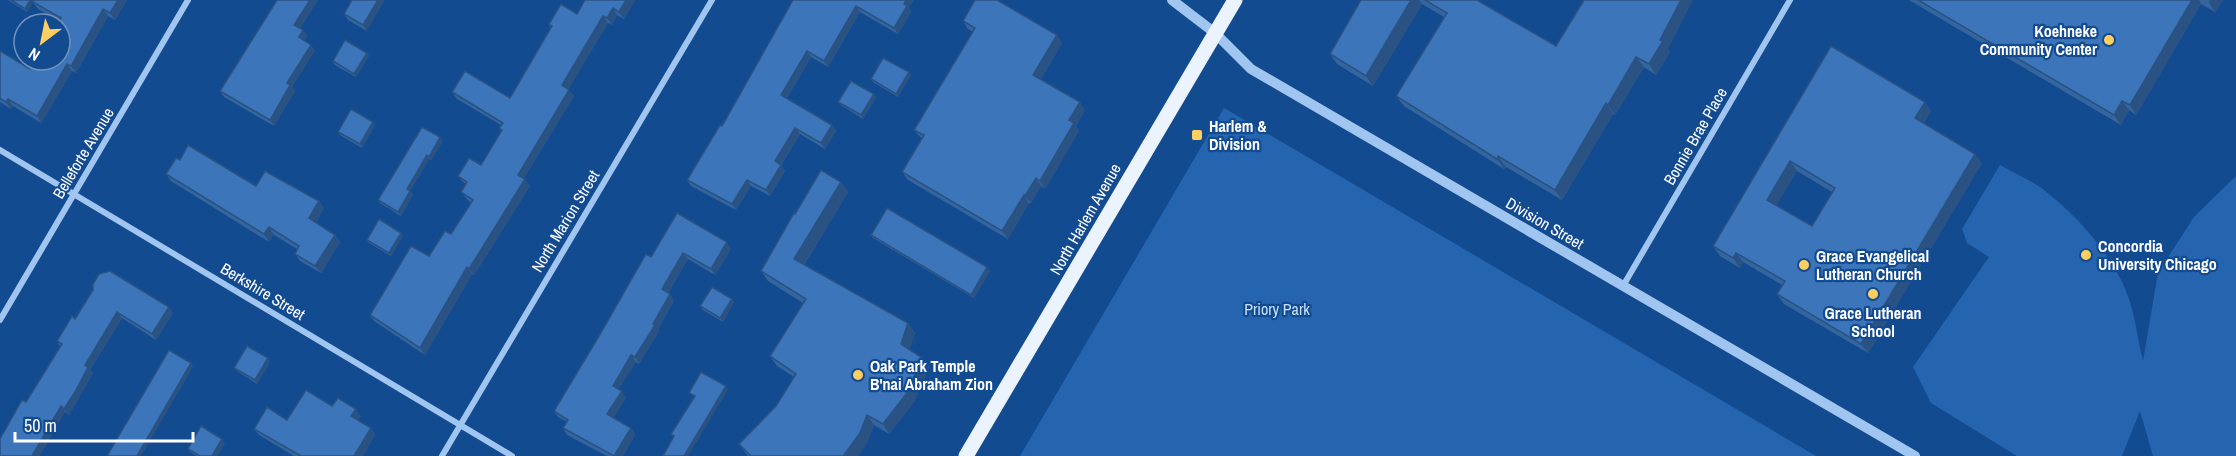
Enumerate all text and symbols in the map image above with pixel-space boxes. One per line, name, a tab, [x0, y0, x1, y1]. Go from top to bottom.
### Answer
north arrow	[12, 12, 72, 72]
place label: Koehneke Community Center	[1980, 20, 2098, 60]
marker: Koehneke Community Center	[2102, 33, 2116, 47]
text: N	[24, 43, 44, 67]
street label: Bonnie Brae Place	[1658, 83, 1732, 189]
street label: Belleforte Avenue	[47, 103, 119, 203]
place label: Harlem & Division	[1209, 115, 1267, 155]
marker: Harlem & Division	[1190, 128, 1204, 142]
street label: North Harlem Avenue	[1044, 159, 1126, 279]
street label: North Marion Street	[526, 166, 604, 276]
street label: Division Street	[1502, 192, 1588, 254]
place label: Concordia University Chicago	[2098, 235, 2217, 275]
place label: Grace Evangelical Lutheran Church	[1816, 245, 1929, 285]
marker: Concordia University Chicago	[2079, 248, 2093, 262]
street label: Berkshire Street	[217, 257, 310, 325]
marker: Grace Evangelical Lutheran Church	[1797, 258, 1811, 272]
marker: Grace Lutheran School	[1866, 287, 1880, 301]
park label: Priory Park	[1244, 298, 1310, 320]
place label: Grace Lutheran School	[1825, 302, 1921, 342]
place label: Oak Park Temple B'nai Abraham Zion	[870, 355, 993, 395]
marker: Oak Park Temple B'nai Abraham Zion	[851, 368, 865, 382]
scale bar	[15, 405, 194, 443]
text: 50 m	[24, 413, 57, 438]

